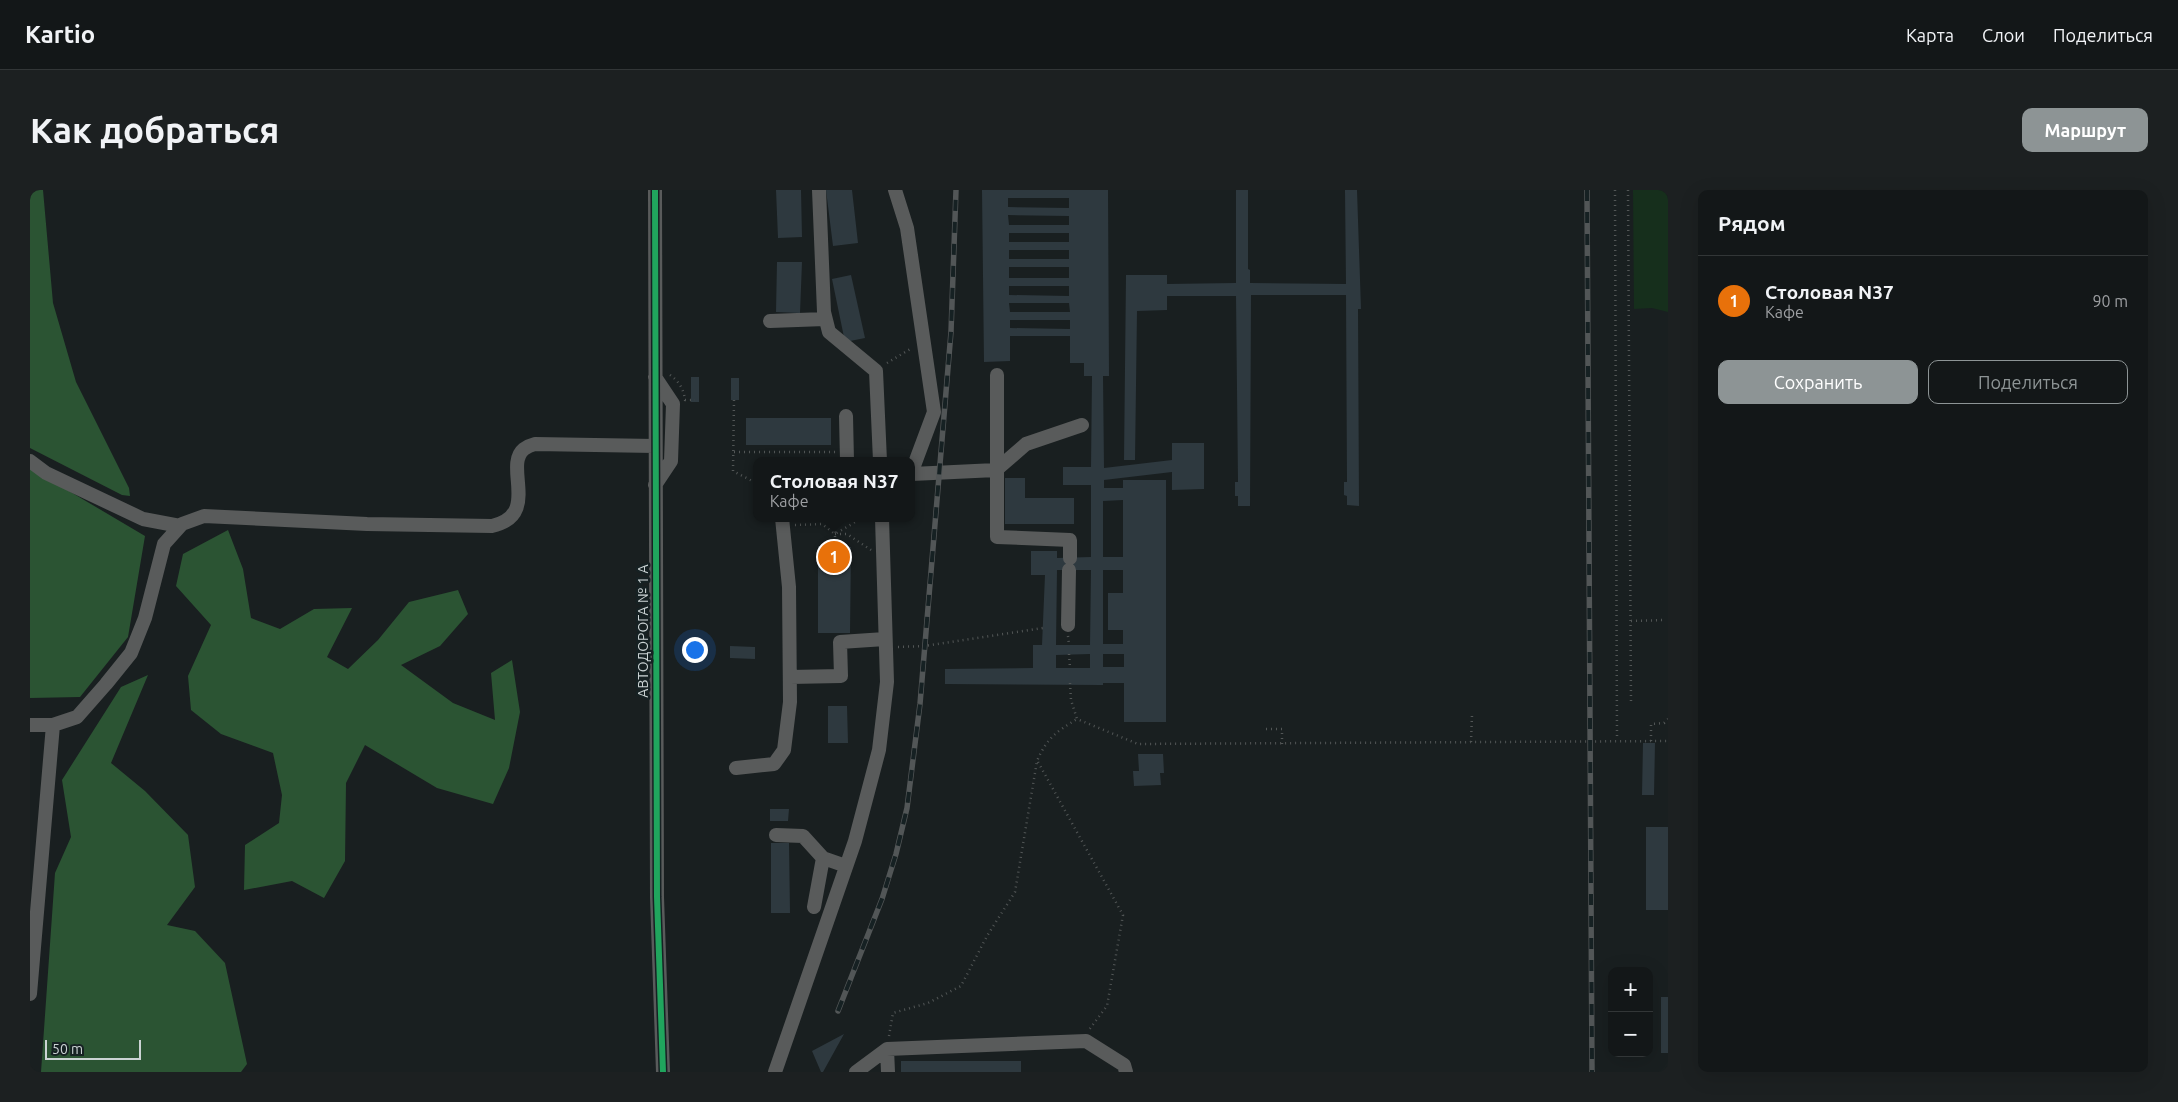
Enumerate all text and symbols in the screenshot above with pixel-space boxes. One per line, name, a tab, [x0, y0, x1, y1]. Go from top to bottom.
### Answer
text: Kartio	[25, 21, 95, 48]
text: Карта	[1906, 25, 1954, 45]
text: Слои	[1982, 25, 2025, 45]
text: Поделиться	[2053, 25, 2153, 45]
button: Маршрут	[2022, 108, 2148, 152]
text: Как добраться	[30, 110, 279, 150]
text: Рядом	[1718, 211, 1786, 235]
text: Столовая N37	[1765, 281, 1894, 303]
text: 1	[1729, 292, 1739, 310]
text: 90 m	[2092, 292, 2128, 310]
text: Кафе	[1765, 303, 1804, 321]
button: Сохранить	[1718, 360, 1918, 404]
button: Поделиться	[1928, 360, 2128, 404]
popup	[753, 457, 915, 522]
text: Столовая N37	[770, 470, 898, 492]
text: Кафе	[770, 492, 809, 510]
pin: 1	[818, 538, 850, 576]
street label: АВТОДОРОГА № 1 А	[635, 564, 651, 698]
your location	[682, 637, 708, 663]
map controls	[1608, 967, 1653, 1057]
button: +	[1608, 967, 1653, 1012]
button: −	[1608, 1012, 1653, 1057]
scale bar	[45, 1037, 141, 1060]
text: 50 m	[52, 1041, 83, 1057]

